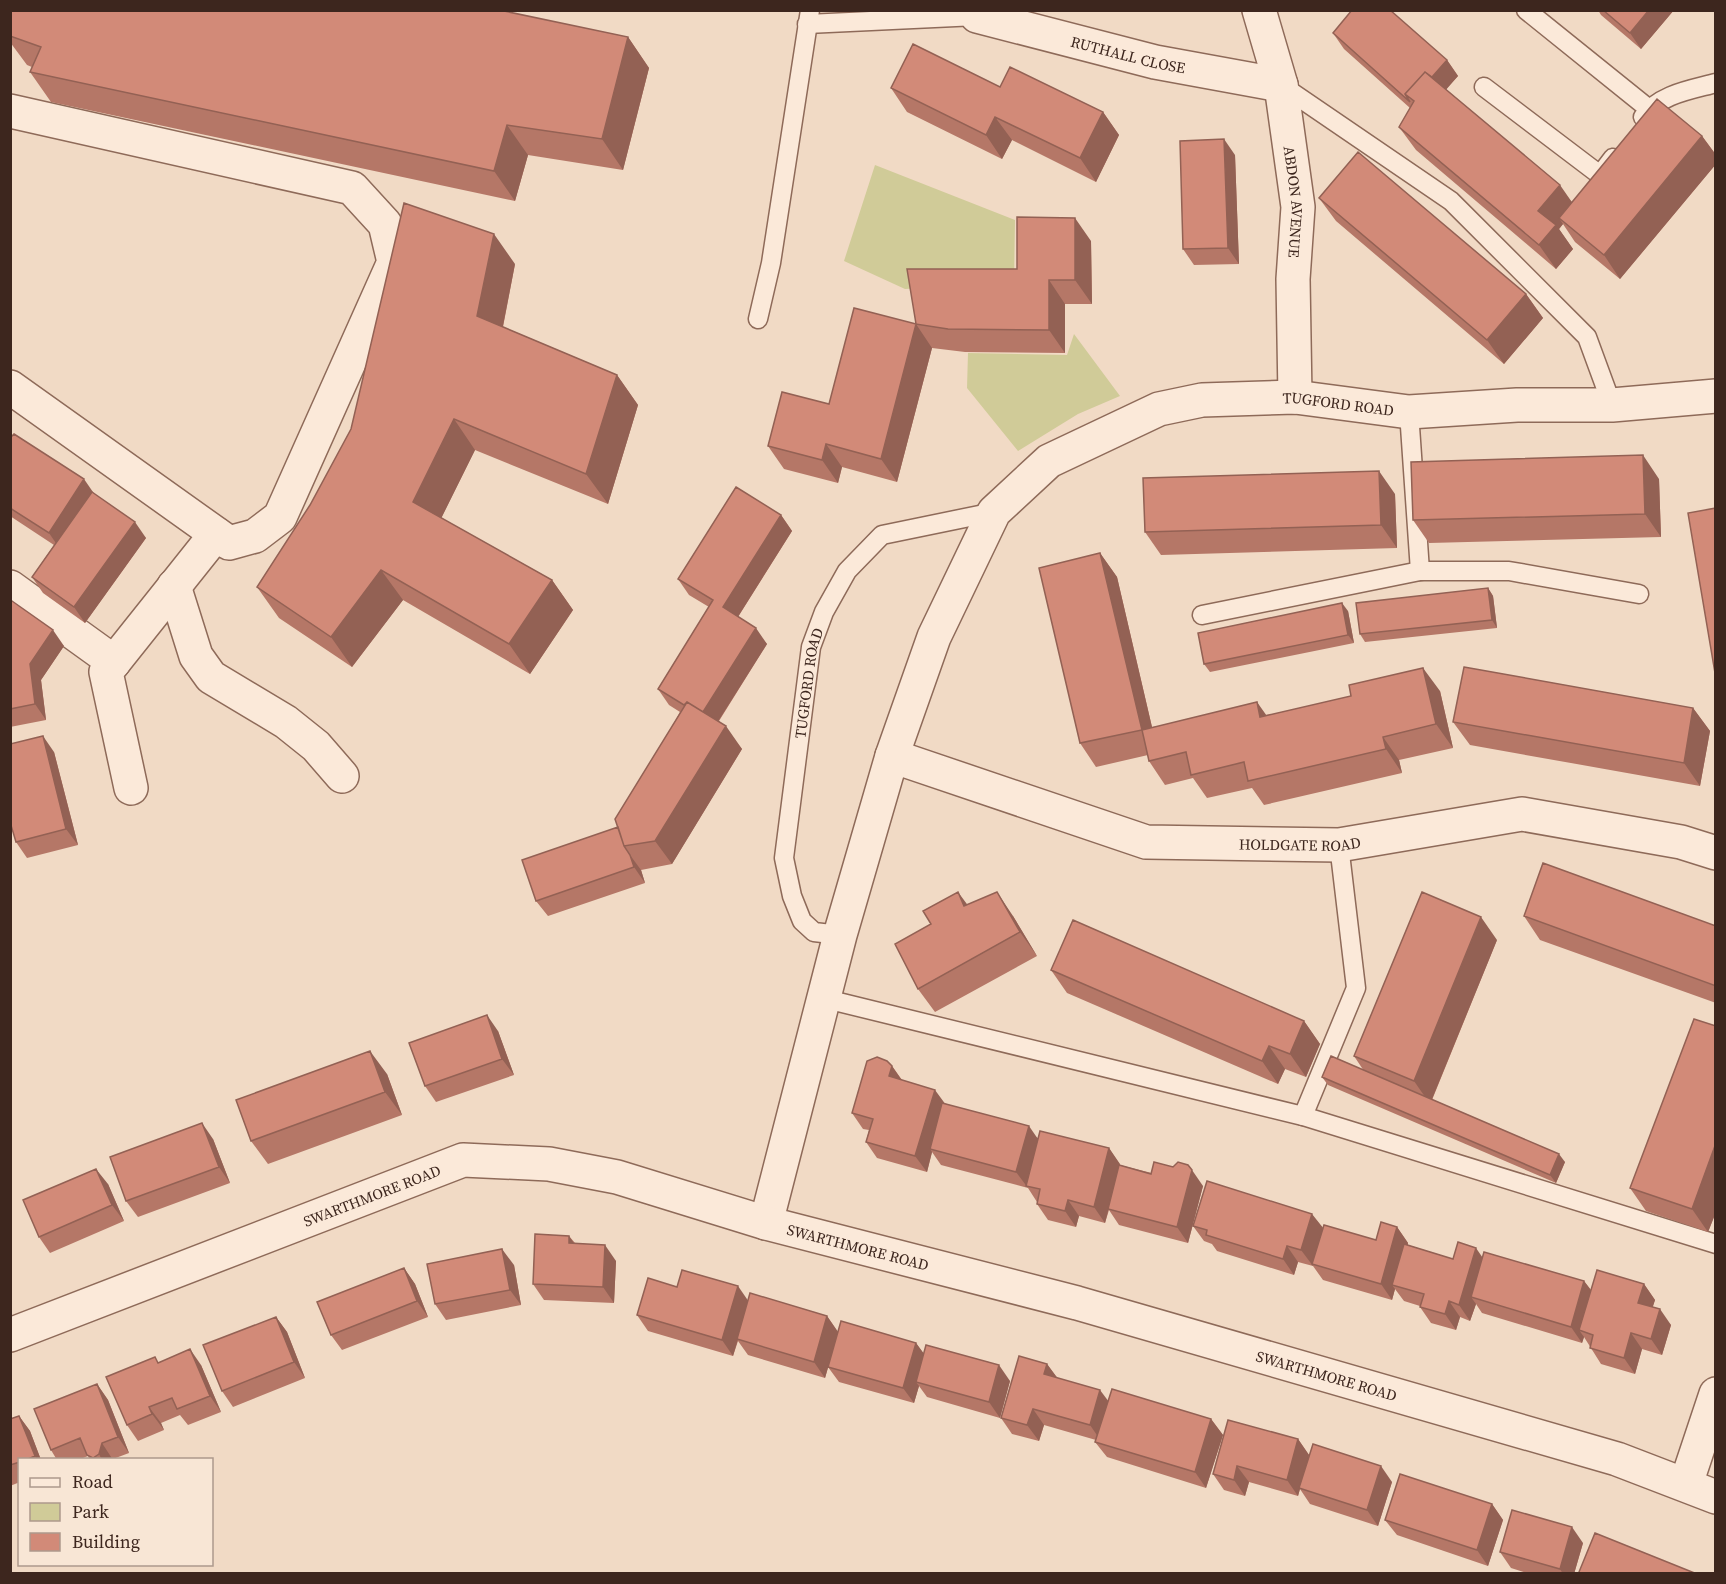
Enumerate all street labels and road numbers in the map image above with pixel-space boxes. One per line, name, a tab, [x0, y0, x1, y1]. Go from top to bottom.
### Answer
street label: RUTHALL CLOSE	[1069, 30, 1187, 78]
street label: ABDON AVENUE	[1279, 145, 1309, 258]
street label: TUGFORD ROAD	[1282, 386, 1395, 420]
street label: TUGFORD ROAD	[789, 624, 828, 740]
street label: HOLDGATE ROAD	[1239, 831, 1362, 856]
street label: SWARTHMORE ROAD	[300, 1159, 444, 1231]
street label: SWARTHMORE ROAD	[785, 1218, 931, 1275]
street label: SWARTHMORE ROAD	[1254, 1345, 1400, 1405]

